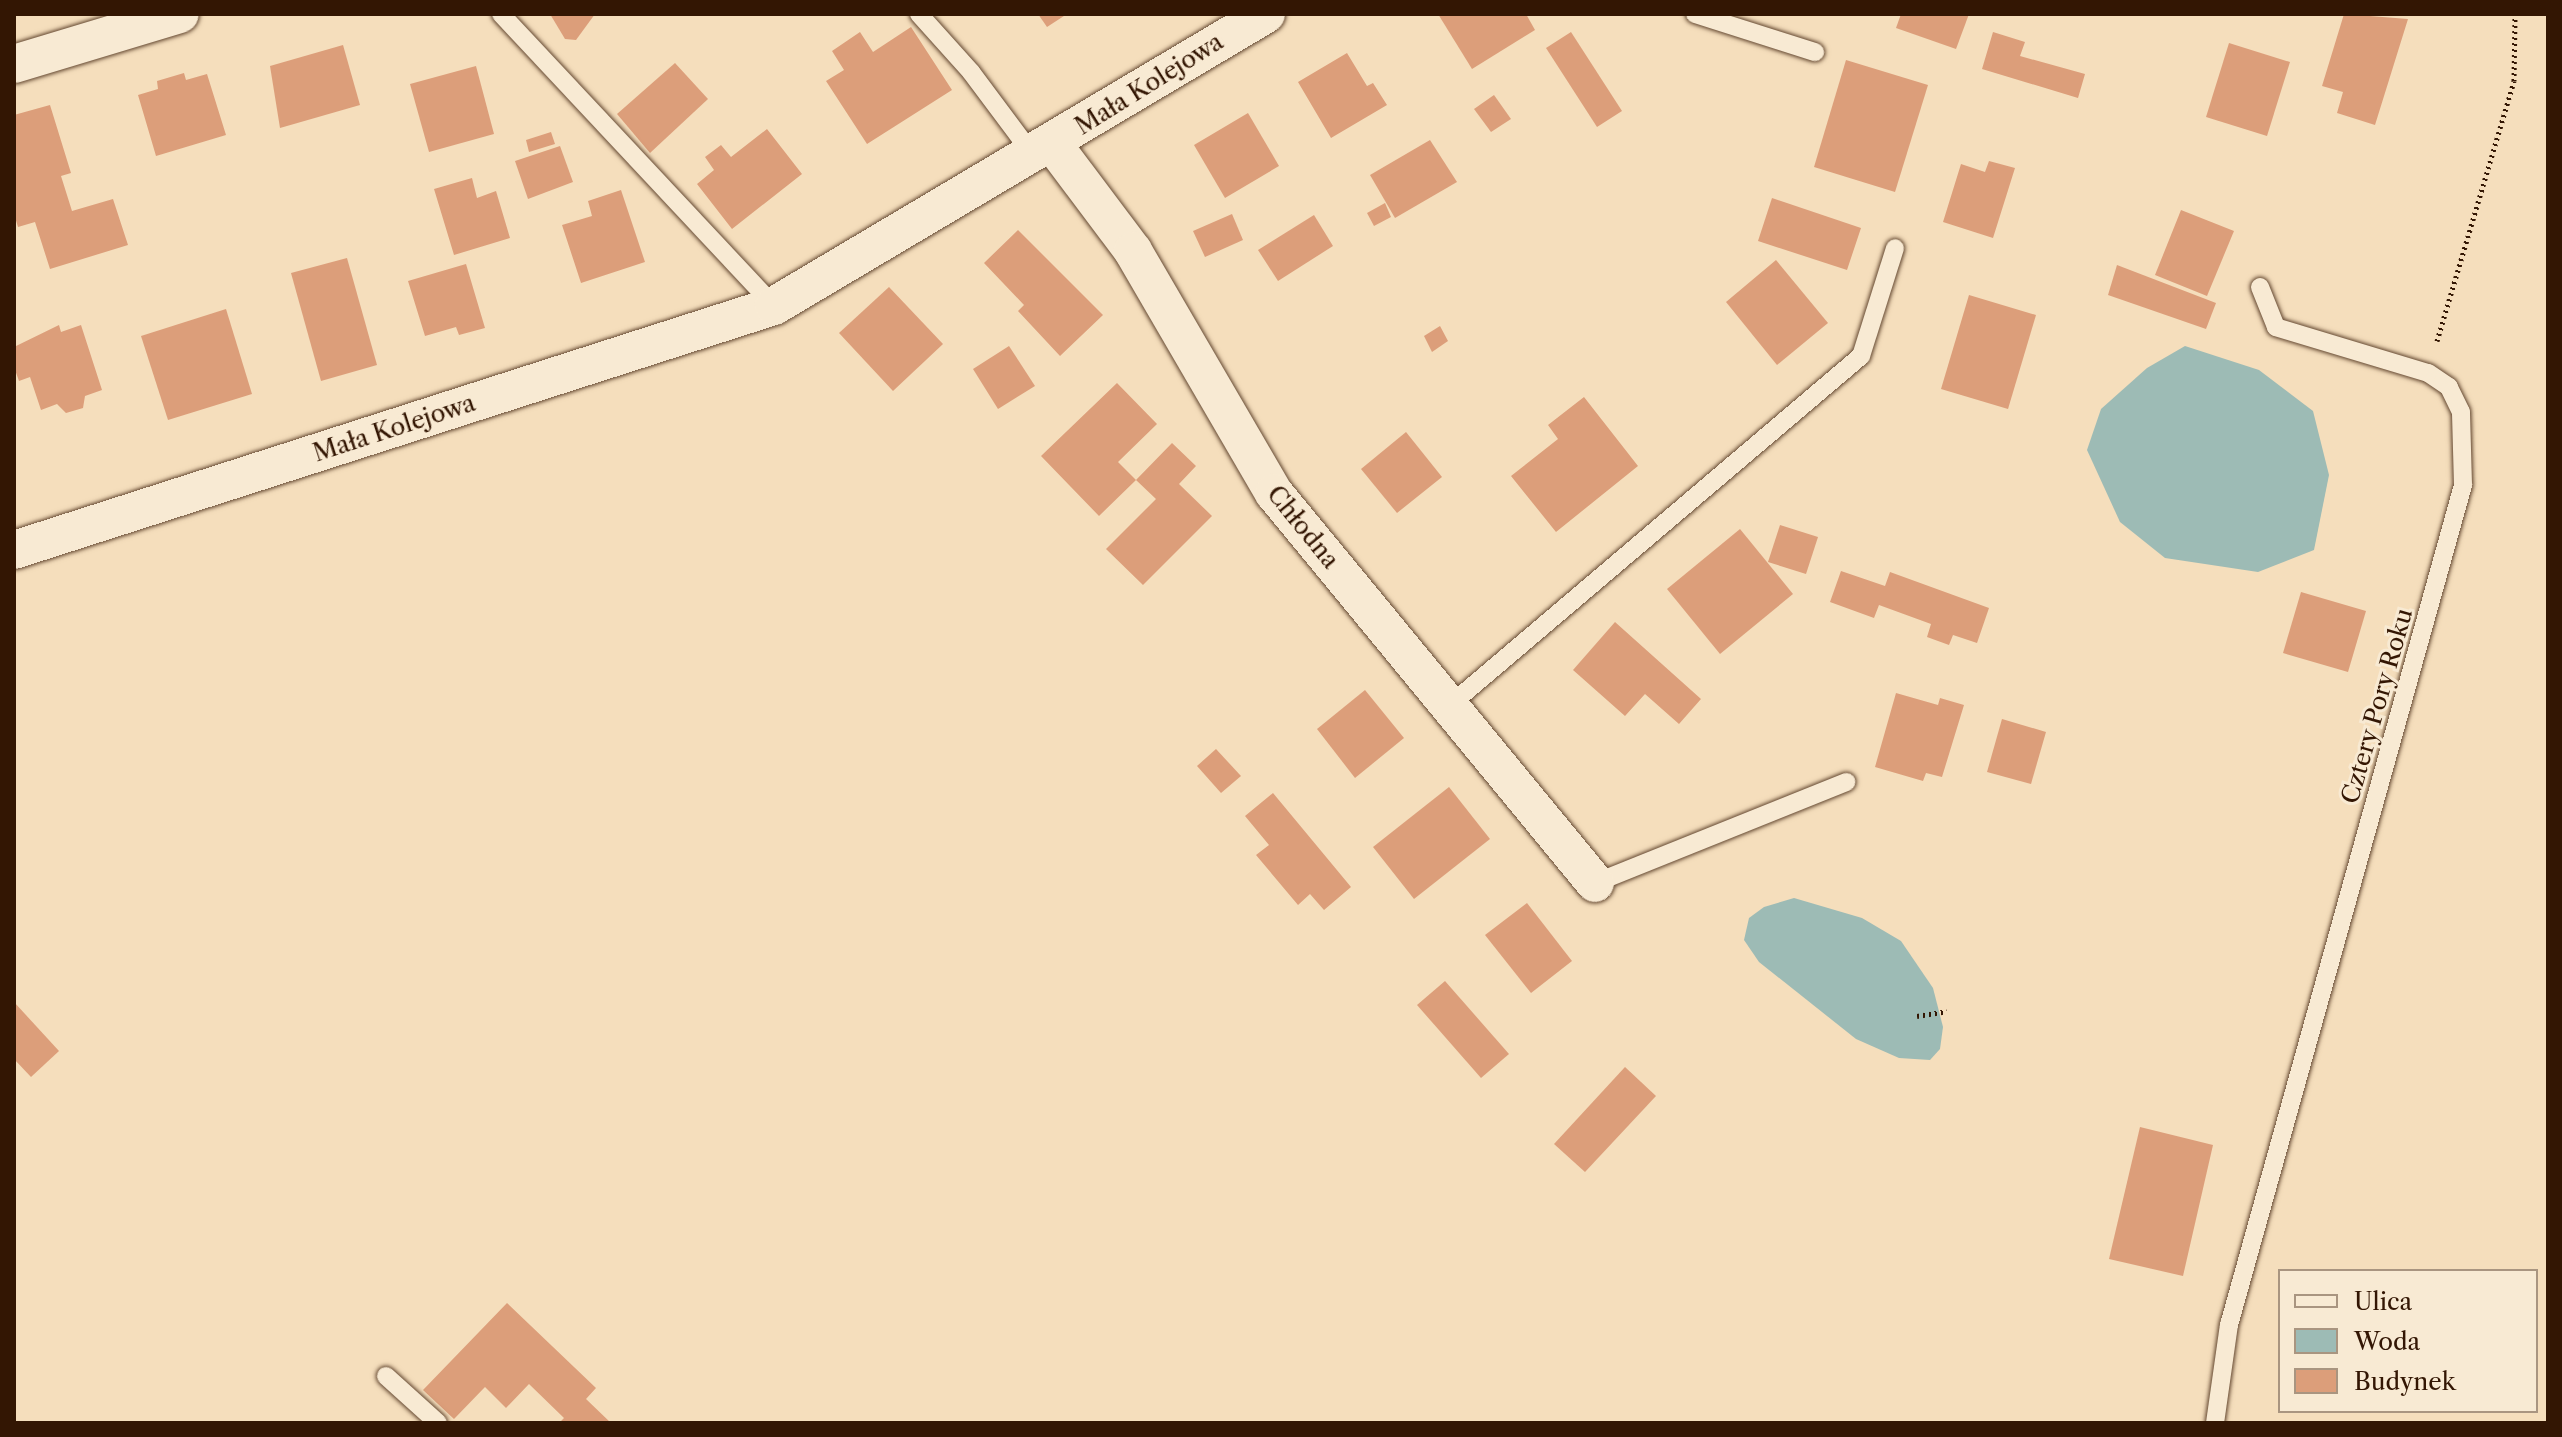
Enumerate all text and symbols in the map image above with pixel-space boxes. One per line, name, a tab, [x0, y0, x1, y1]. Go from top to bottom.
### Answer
street label: Mała Kolejowa	[1070, 27, 1228, 141]
street label: Mała Kolejowa	[309, 388, 479, 468]
street label: Chłodna	[1261, 480, 1345, 574]
street label: Cztery Pory Roku	[2335, 604, 2419, 808]
legend	[2278, 1269, 2538, 1413]
text: Ulica	[2354, 1287, 2412, 1316]
text: Woda	[2354, 1327, 2420, 1356]
text: Budynek	[2354, 1367, 2456, 1396]

